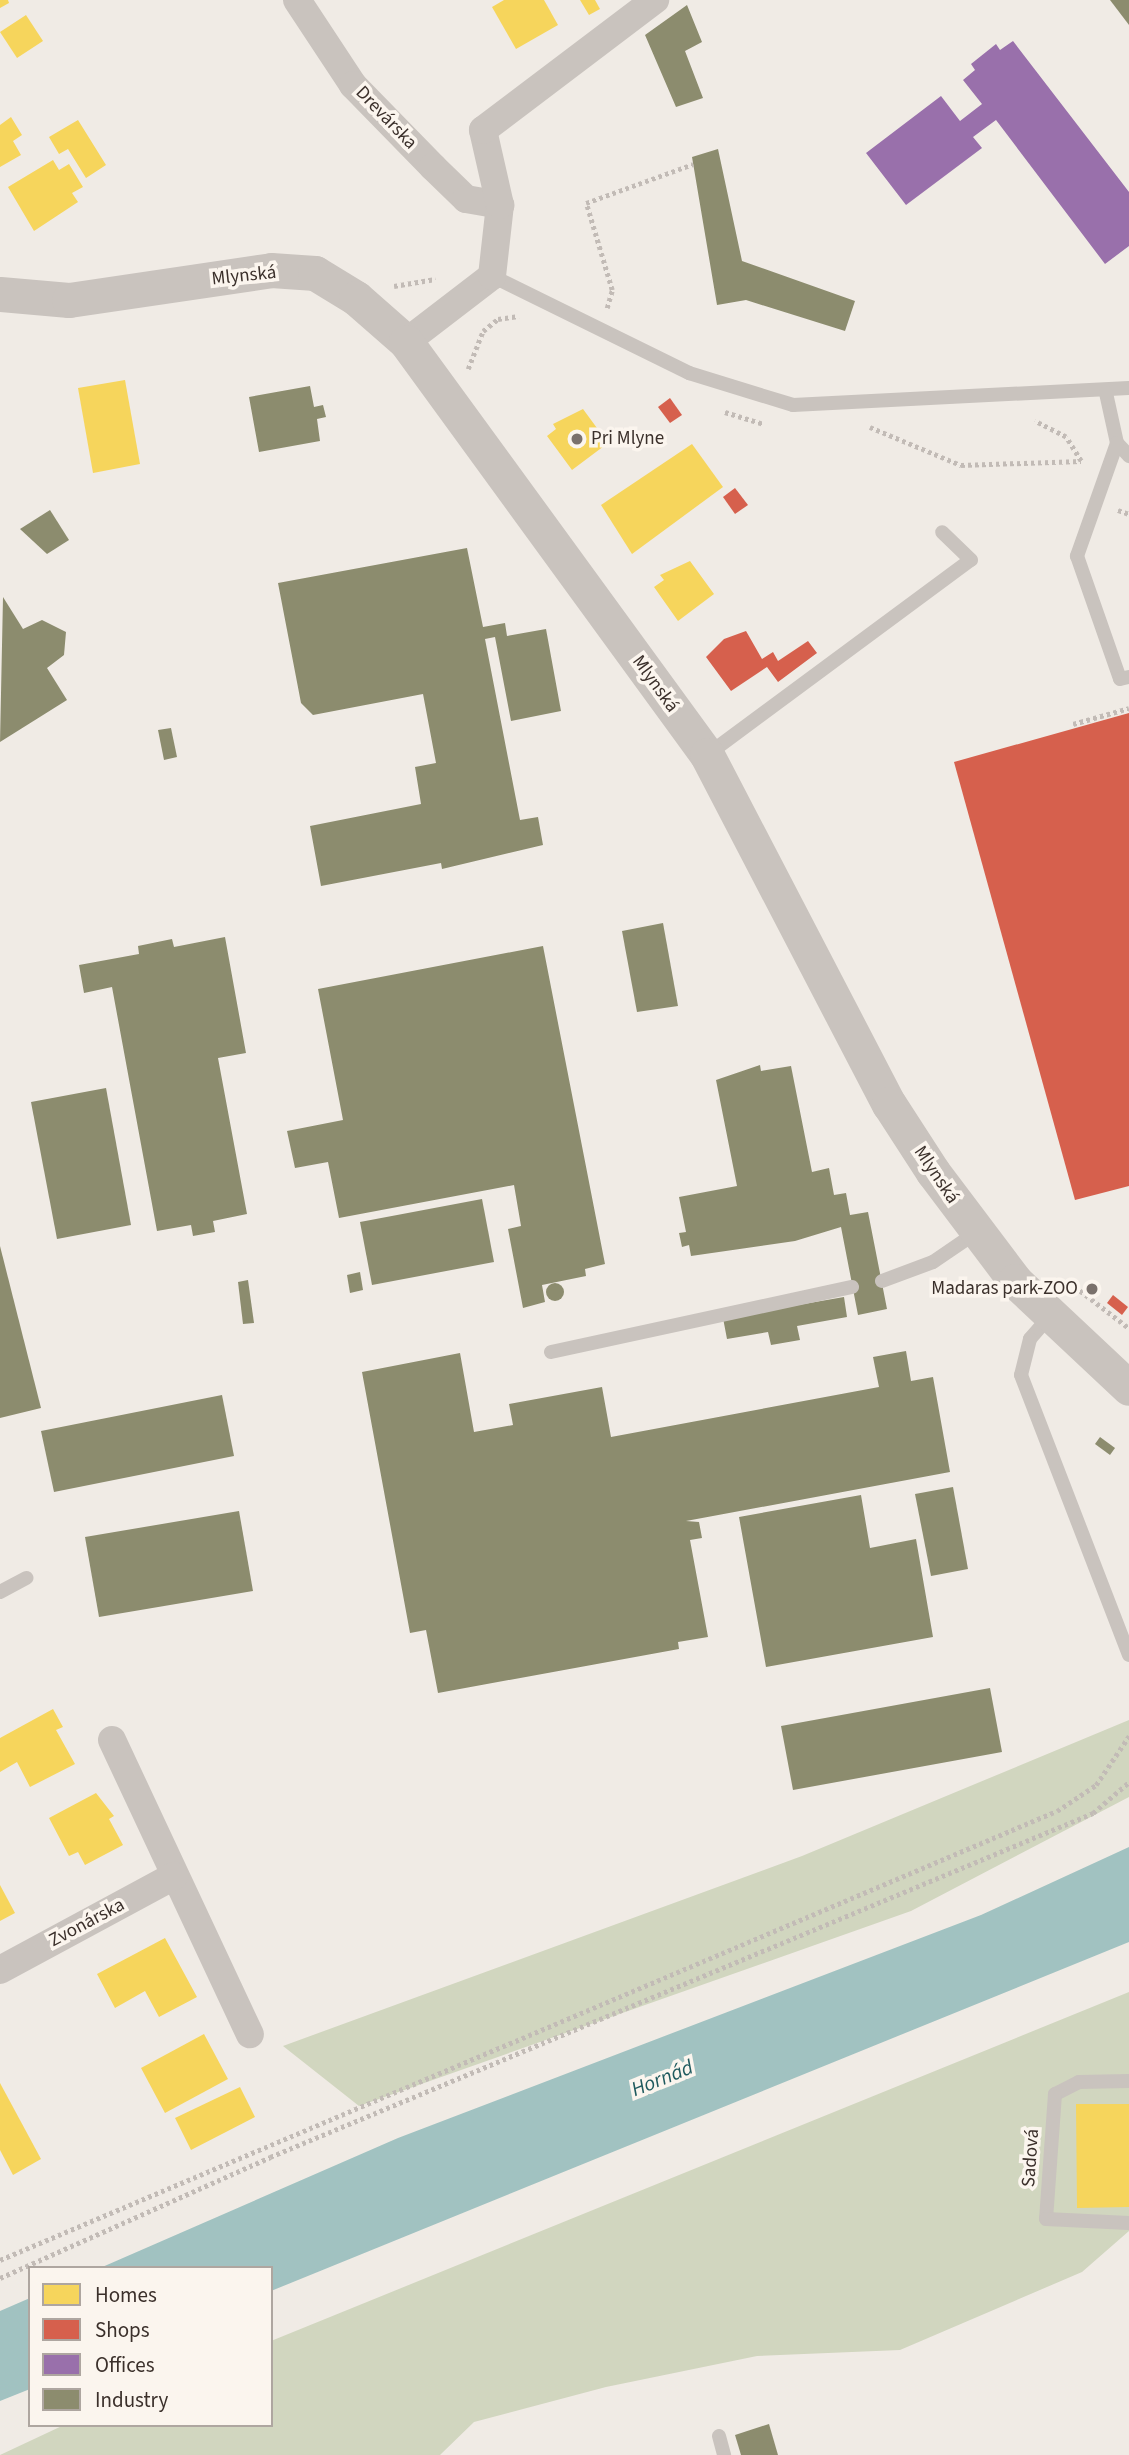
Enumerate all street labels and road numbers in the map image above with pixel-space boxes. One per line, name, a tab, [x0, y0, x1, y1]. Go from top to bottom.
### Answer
street label: Drevárska	[350, 82, 422, 154]
street label: Mlynská	[211, 261, 277, 291]
street label: Mlynská	[627, 651, 683, 717]
street label: Mlynská	[908, 1142, 964, 1208]
street label: Zvonárska	[45, 1894, 129, 1952]
street label: Sadová	[1018, 2128, 1044, 2188]

